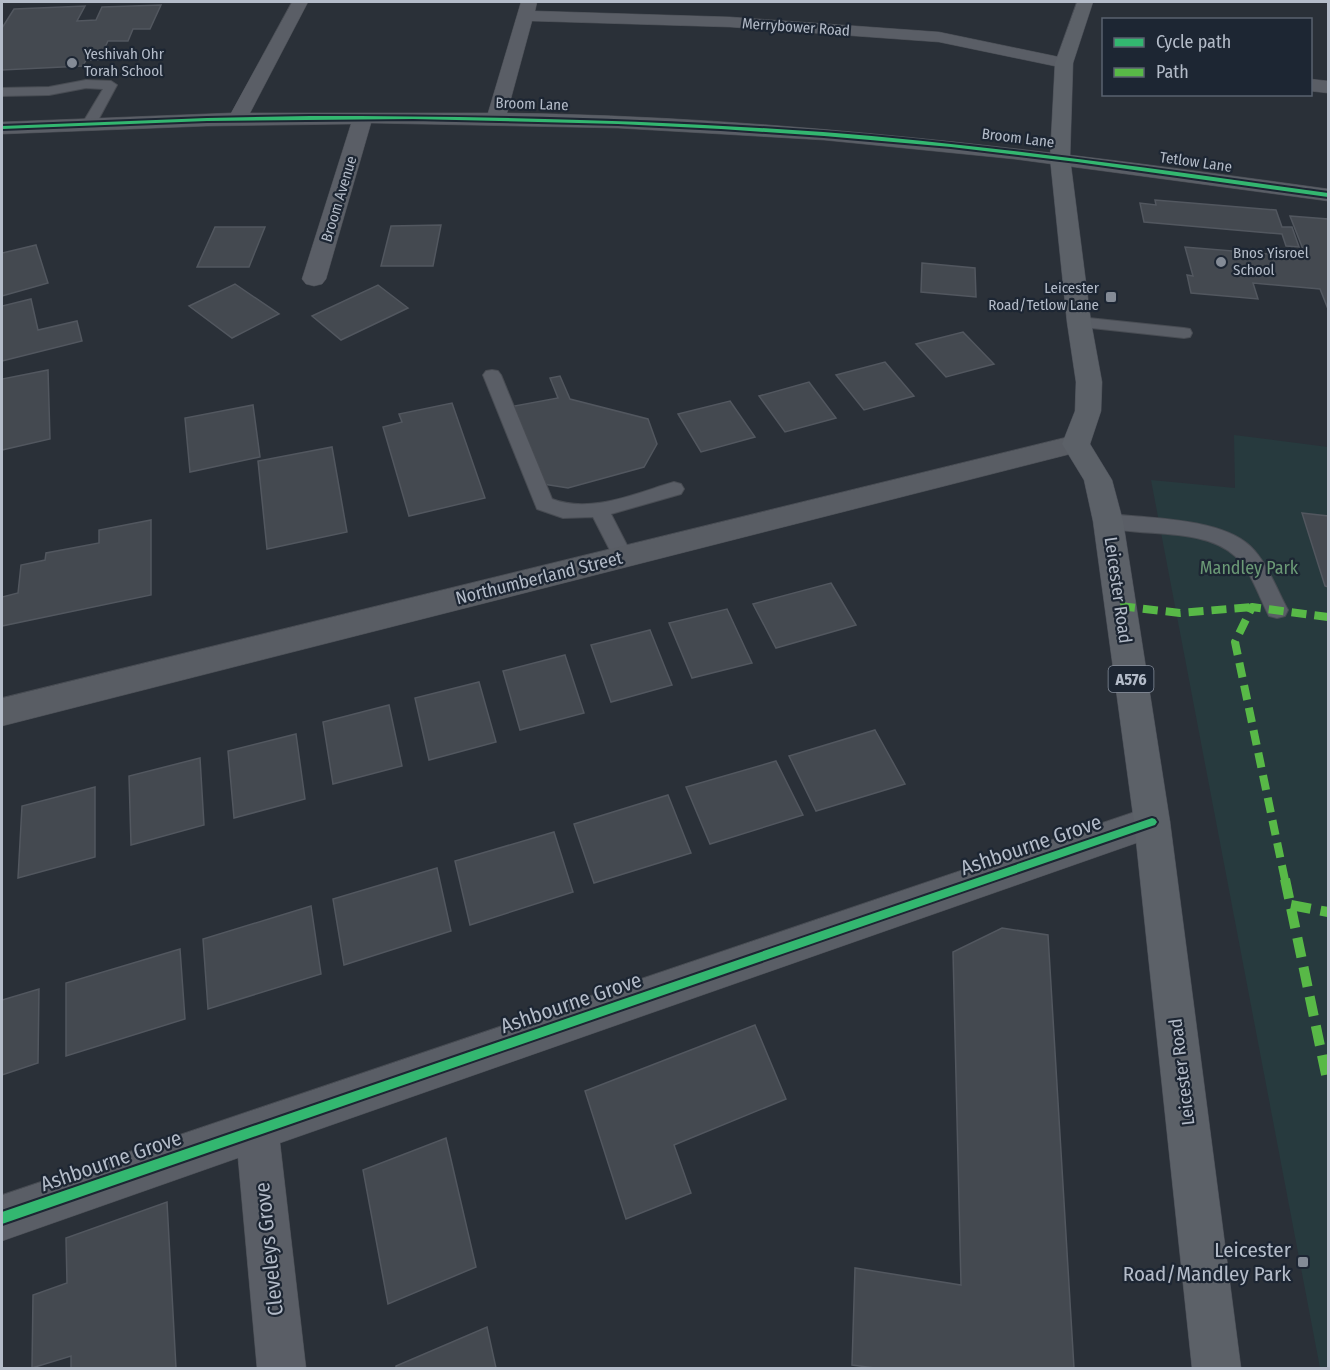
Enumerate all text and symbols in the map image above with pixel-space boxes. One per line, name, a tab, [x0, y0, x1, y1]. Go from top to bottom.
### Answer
street label: Merrybower Road	[741, 14, 851, 40]
legend	[1102, 18, 1312, 96]
text: Cycle path	[1156, 31, 1231, 53]
place label: Yeshivah Ohr Torah School	[84, 45, 165, 80]
marker: Yeshivah Ohr Torah School	[65, 56, 79, 70]
text: Path	[1156, 61, 1189, 83]
street label: Broom Lane	[495, 94, 569, 114]
street label: Broom Lane	[981, 125, 1055, 151]
street label: Tetlow Lane	[1159, 148, 1233, 176]
street label: Broom Avenue	[317, 154, 361, 244]
place label: Bnos Yisroel School	[1233, 244, 1309, 279]
marker: Bnos Yisroel School	[1214, 255, 1228, 269]
place label: Leicester Road/Tetlow Lane	[988, 279, 1100, 314]
marker: Leicester Road/Tetlow Lane	[1104, 290, 1118, 304]
street label: Leicester Road	[1100, 535, 1136, 645]
street label: Northumberland Street	[453, 547, 625, 609]
park label: Mandley Park	[1200, 557, 1299, 579]
road number: A576	[1108, 666, 1154, 692]
street label: Ashbourne Grove	[957, 809, 1105, 881]
street label: Ashbourne Grove	[497, 967, 645, 1039]
street label: Leicester Road	[1165, 1017, 1199, 1127]
street label: Ashbourne Grove	[37, 1125, 185, 1197]
street label: Cleveleys Grove	[249, 1181, 289, 1317]
place label: Leicester Road/Mandley Park	[1123, 1237, 1292, 1287]
marker: Leicester Road/Mandley Park	[1296, 1255, 1310, 1269]

